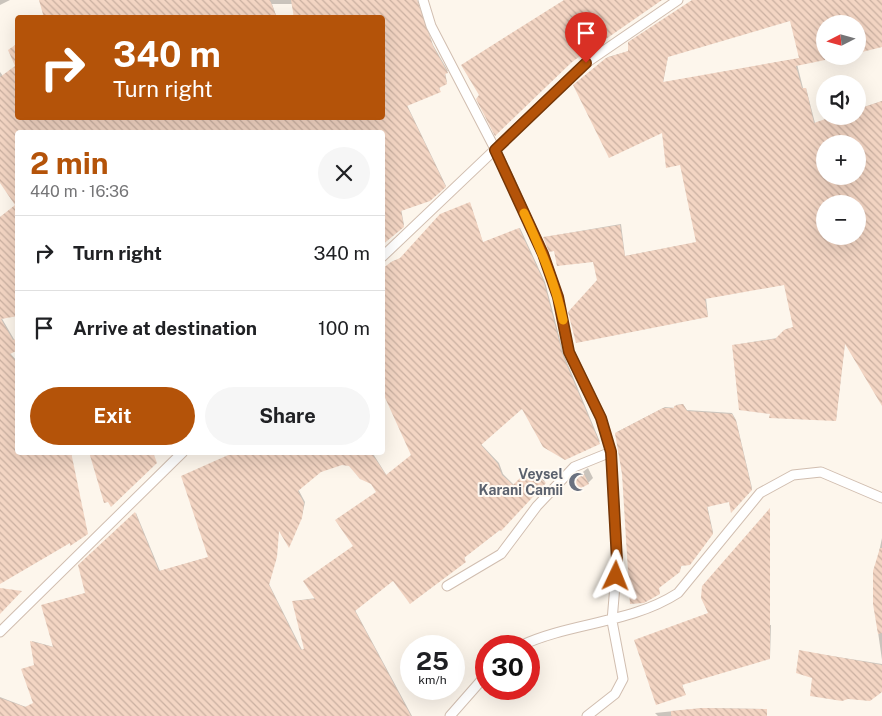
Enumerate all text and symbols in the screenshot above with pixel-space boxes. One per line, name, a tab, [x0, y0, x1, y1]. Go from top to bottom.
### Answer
pin	[565, 12, 607, 63]
north arrow	[816, 15, 866, 65]
map controls	[816, 15, 866, 245]
icon: arrive	[572, 19, 600, 47]
text: 340 m	[113, 34, 221, 75]
icon: right	[30, 35, 95, 100]
button: sound	[816, 75, 866, 125]
text: Turn right	[113, 76, 213, 102]
button: +	[816, 135, 866, 185]
text: 2 min	[30, 145, 109, 181]
button: close	[318, 147, 370, 199]
text: 440 m · 16:36	[30, 182, 129, 201]
button: −	[816, 195, 866, 245]
icon: right	[30, 239, 58, 267]
text: Turn right	[73, 242, 162, 264]
text: 340 m	[313, 242, 370, 264]
icon: arrive	[30, 314, 58, 342]
text: Arrive at destination	[73, 317, 257, 339]
text: 100 m	[318, 317, 370, 339]
button: Exit	[30, 387, 195, 445]
button: Share	[205, 387, 370, 445]
place label: Veysel Karani Camii	[479, 466, 563, 498]
mosque icon: Veysel Karani Camii	[567, 471, 589, 493]
position arrow	[589, 549, 641, 601]
speed limit sign: 30	[475, 635, 540, 700]
text: 25	[416, 646, 449, 676]
text: km/h	[418, 673, 447, 687]

